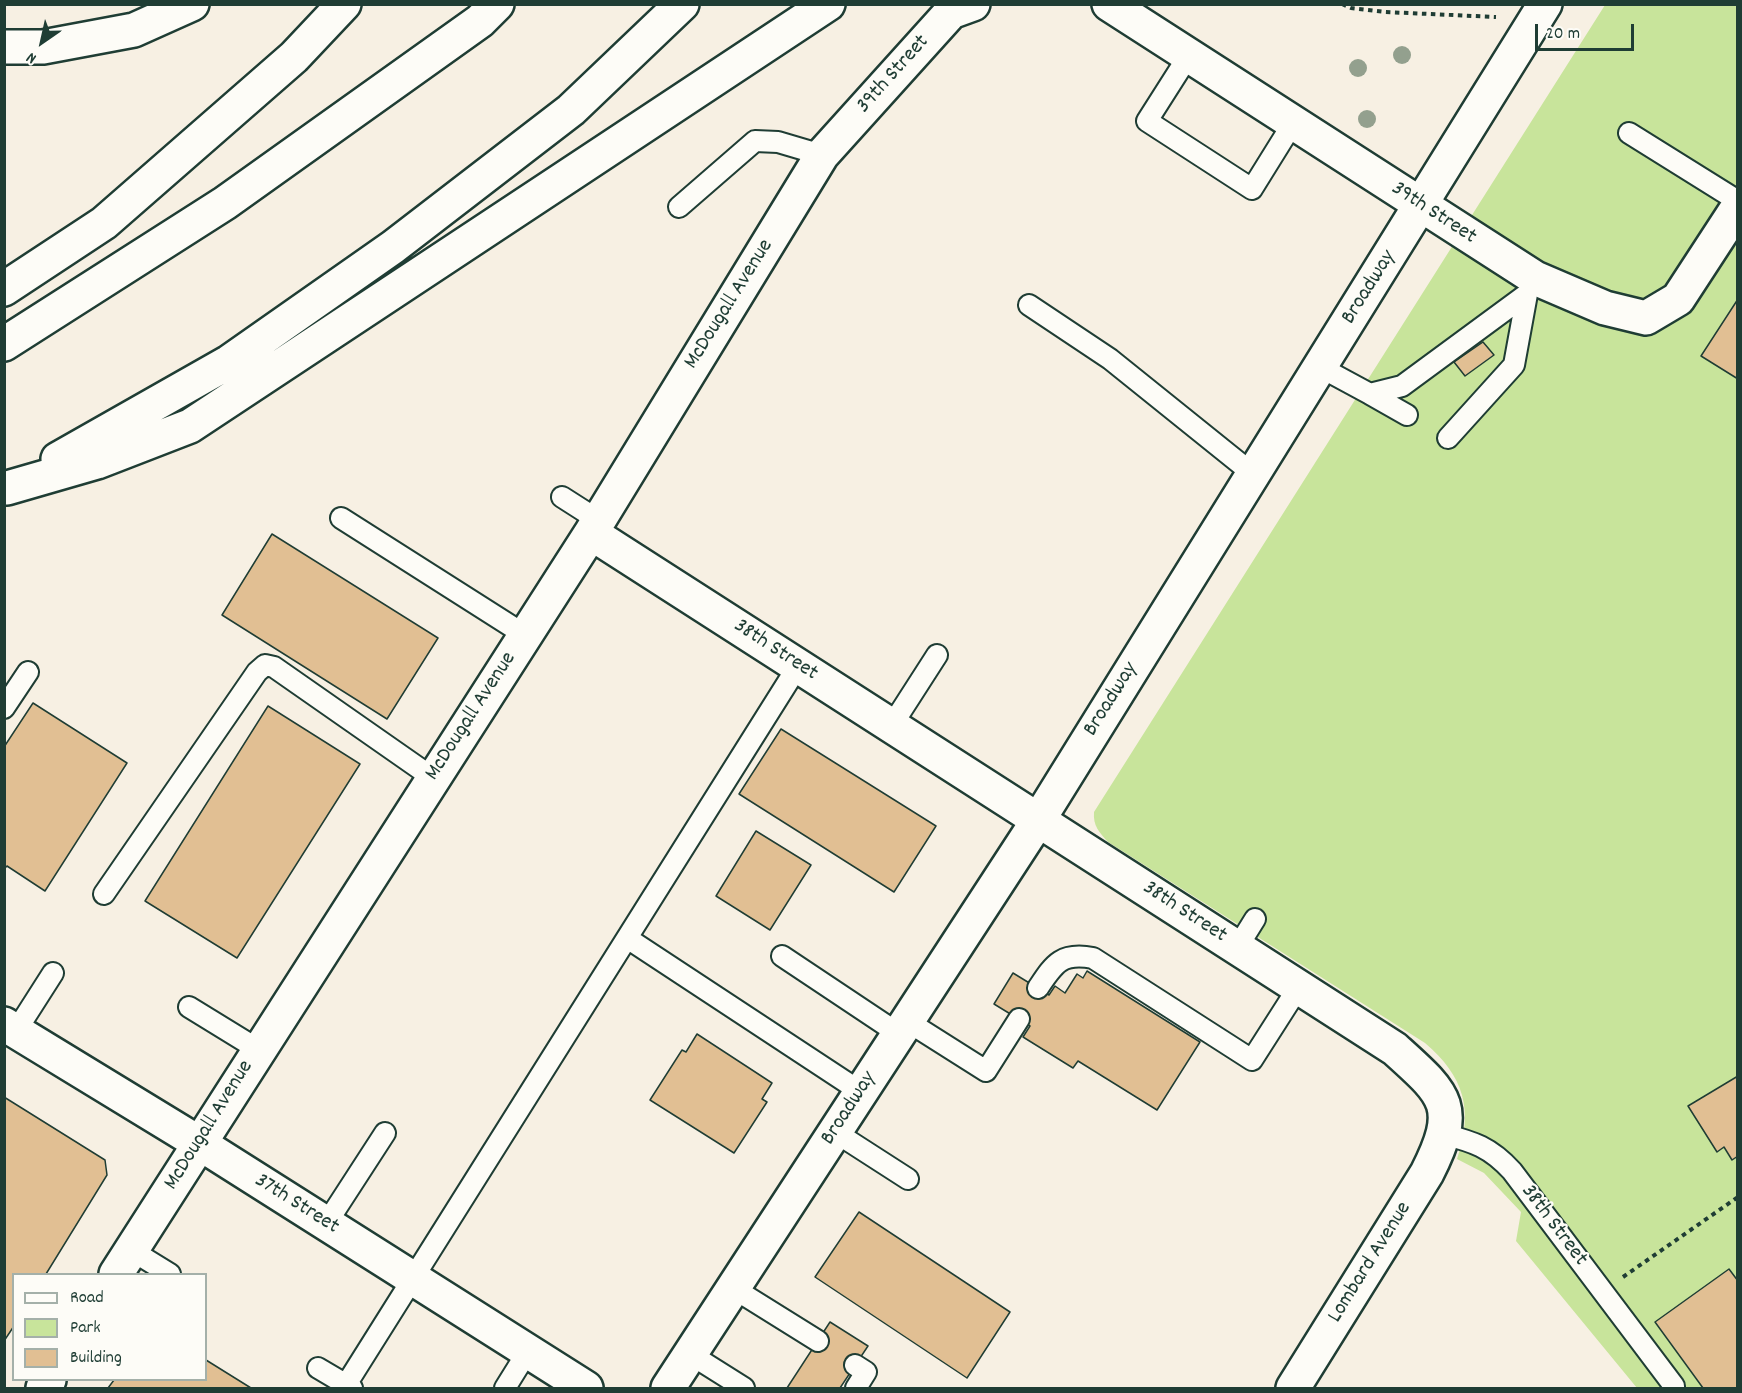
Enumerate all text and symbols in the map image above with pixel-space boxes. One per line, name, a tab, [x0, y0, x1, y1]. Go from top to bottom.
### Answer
north arrow	[12, 12, 72, 72]
scale bar	[1538, 12, 1637, 50]
text: 20 m	[1546, 22, 1580, 47]
street label: 39th Street	[852, 30, 936, 120]
text: N	[22, 46, 41, 69]
street label: 39th Street	[1385, 177, 1481, 251]
street label: McDougall Avenue	[680, 235, 780, 375]
street label: Broadway	[1337, 246, 1403, 330]
street label: 38th Street	[728, 614, 822, 688]
street label: McDougall Avenue	[421, 648, 523, 786]
street label: Broadway	[1079, 658, 1145, 742]
street label: 38th Street	[1137, 876, 1231, 950]
street label: McDougall Avenue	[160, 1056, 260, 1196]
street label: Broadway	[816, 1067, 884, 1151]
street label: 37th Street	[249, 1169, 343, 1241]
street label: 38th Street	[1514, 1180, 1592, 1272]
street label: Lombard Avenue	[1323, 1198, 1419, 1328]
legend	[12, 1273, 207, 1381]
text: Road	[70, 1286, 104, 1311]
text: Park	[70, 1316, 101, 1341]
text: Building	[70, 1346, 122, 1371]

